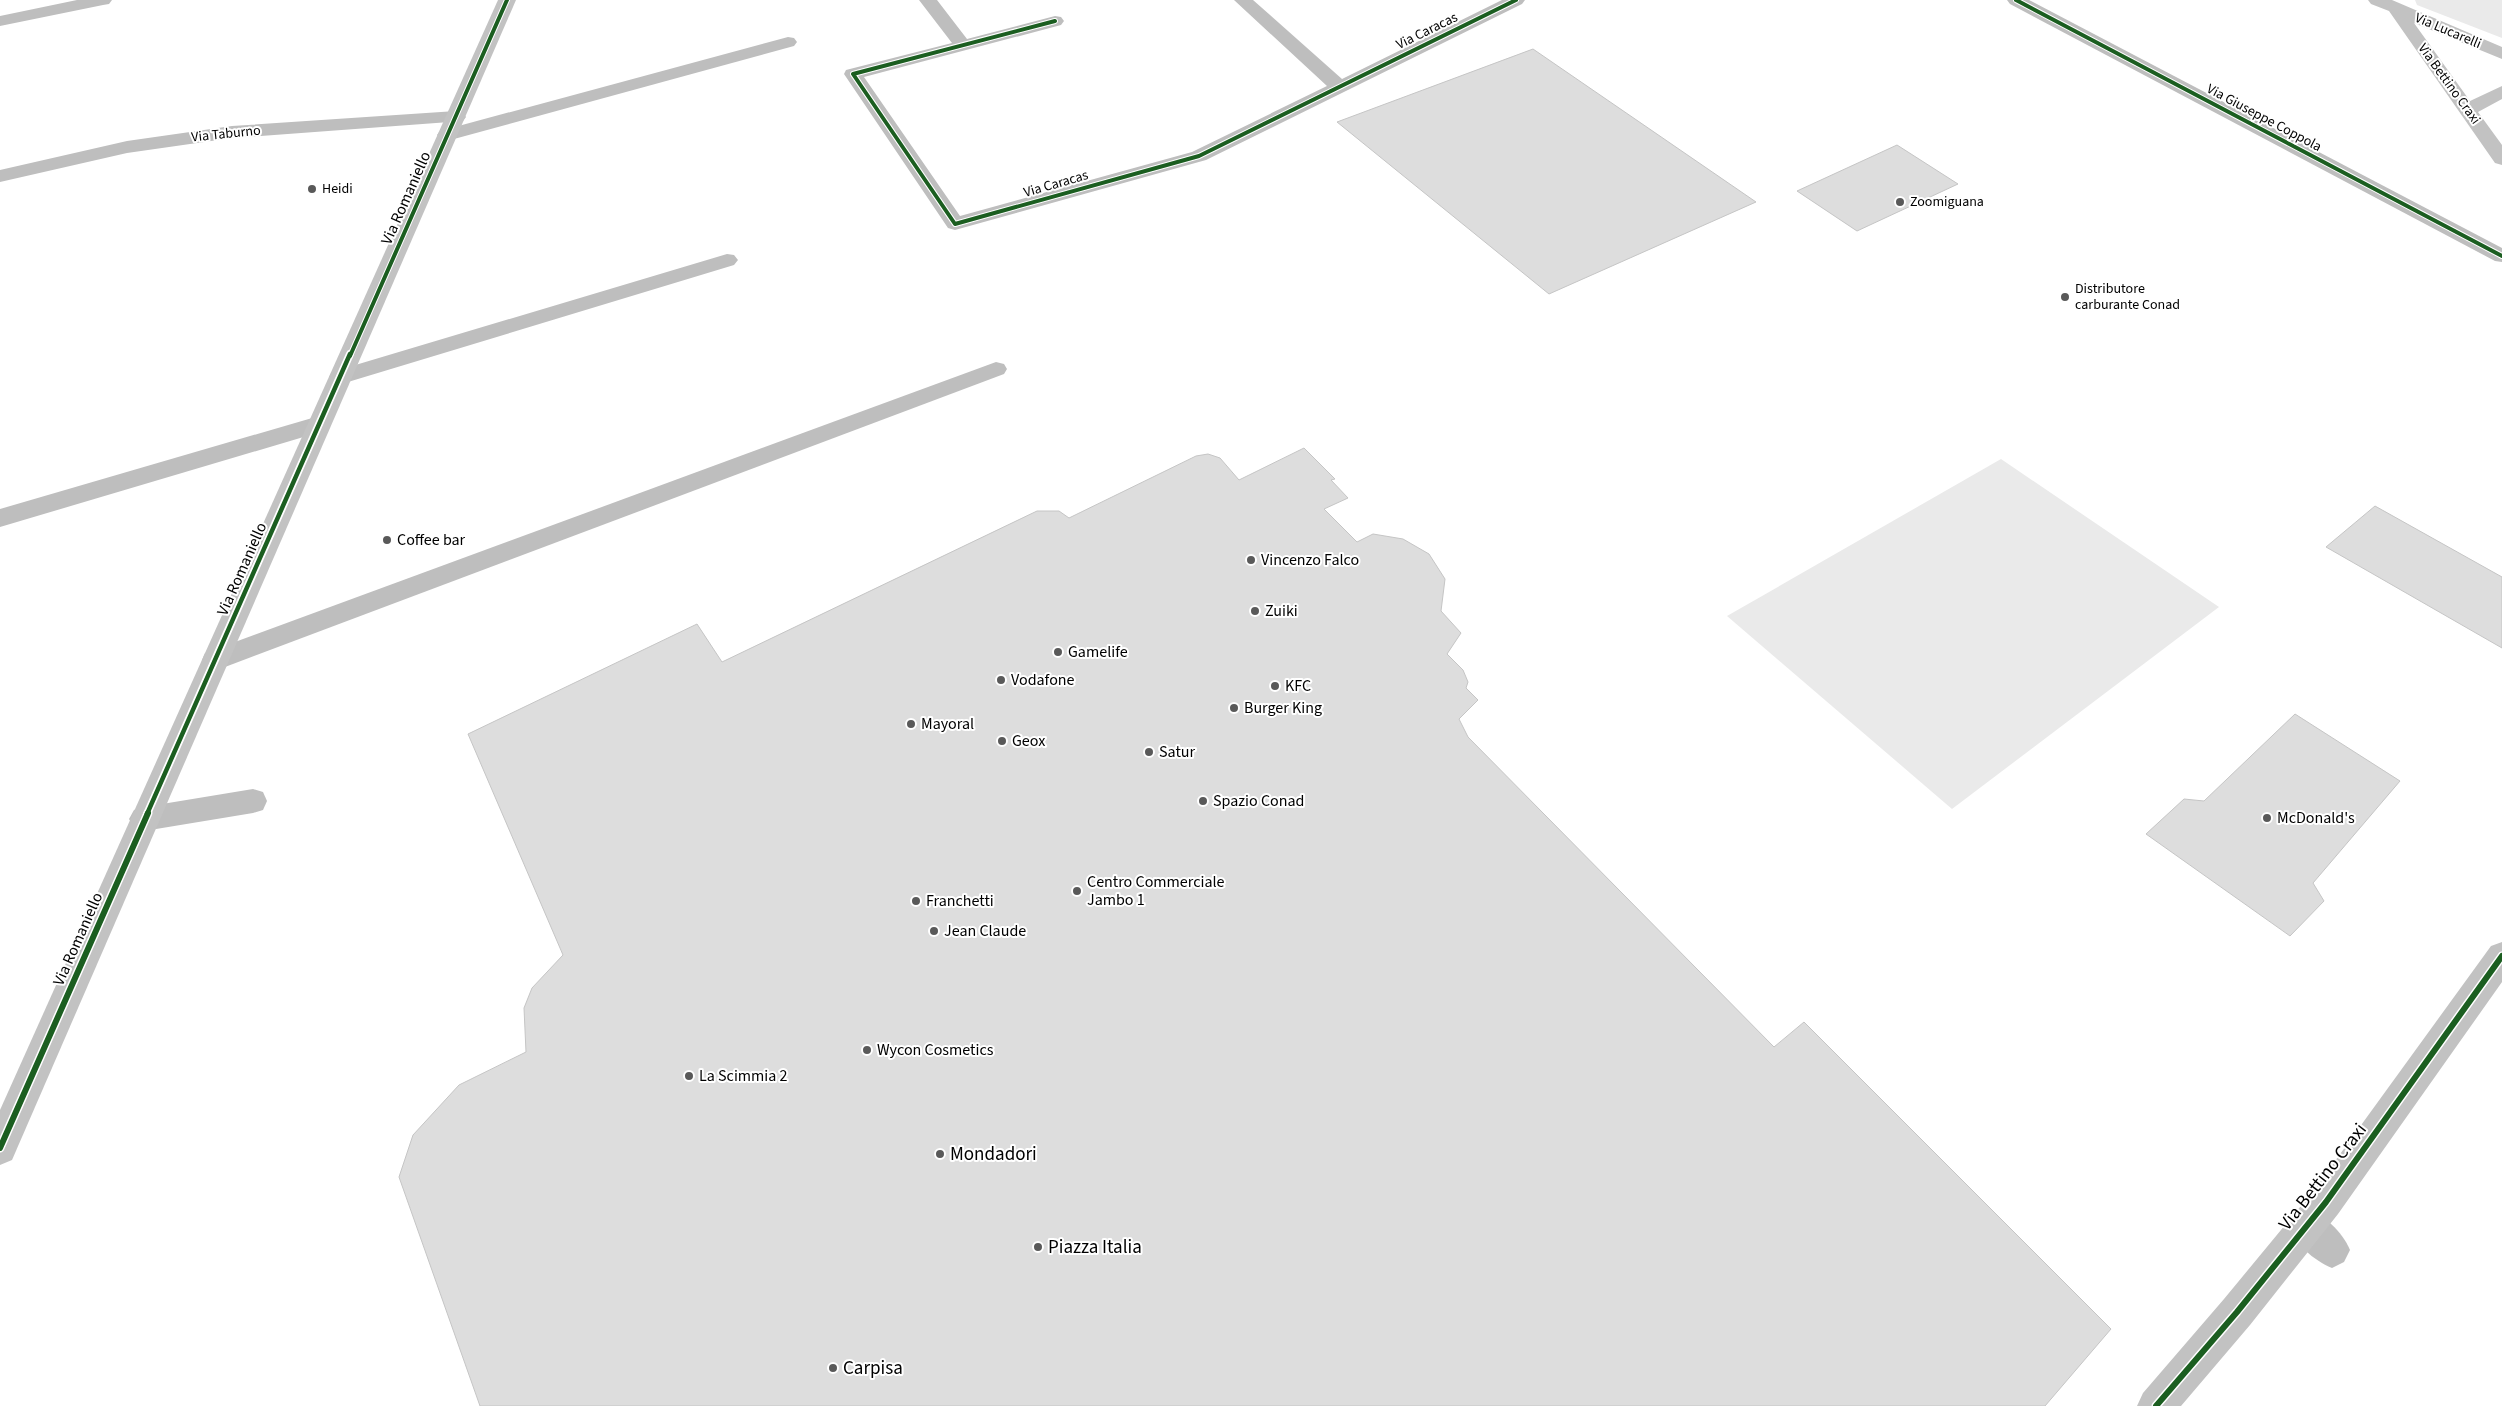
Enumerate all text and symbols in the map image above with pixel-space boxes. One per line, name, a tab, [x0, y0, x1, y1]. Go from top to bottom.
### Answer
street label: Via Caracas	[1393, 7, 1461, 55]
street label: Via Lucarelli	[2412, 8, 2484, 54]
street label: Via Bettino Craxi	[2413, 39, 2485, 129]
street label: Via Giuseppe Coppola	[2203, 79, 2325, 157]
street label: Via Taburno	[190, 120, 262, 148]
street label: Via Romaniello	[376, 148, 436, 248]
street label: Via Caracas	[1021, 165, 1091, 203]
place label: Heidi	[322, 179, 353, 199]
marker: Heidi	[306, 183, 318, 195]
place label: Zoomiguana	[1910, 192, 1984, 212]
marker: Zoomiguana	[1894, 196, 1906, 208]
place label: Distributore carburante Conad	[2075, 279, 2180, 315]
marker: Distributore carburante Conad	[2059, 291, 2071, 303]
street label: Via Romaniello	[212, 519, 272, 619]
place label: Coffee bar	[397, 529, 466, 551]
marker: Coffee bar	[381, 534, 393, 546]
place label: Vincenzo Falco	[1261, 549, 1359, 571]
marker: Vincenzo Falco	[1245, 554, 1257, 566]
place label: Zuiki	[1265, 600, 1298, 622]
marker: Zuiki	[1249, 605, 1261, 617]
place label: Gamelife	[1068, 641, 1128, 663]
marker: Gamelife	[1052, 646, 1064, 658]
place label: Vodafone	[1011, 669, 1075, 691]
marker: Vodafone	[995, 674, 1007, 686]
place label: KFC	[1285, 675, 1311, 697]
marker: KFC	[1269, 680, 1281, 692]
place label: Burger King	[1244, 697, 1322, 719]
marker: Burger King	[1228, 702, 1240, 714]
place label: Mayoral	[921, 713, 974, 735]
marker: Mayoral	[905, 718, 917, 730]
place label: Geox	[1012, 730, 1045, 752]
marker: Geox	[996, 735, 1008, 747]
place label: Satur	[1159, 741, 1196, 763]
marker: Satur	[1143, 746, 1155, 758]
place label: Spazio Conad	[1213, 790, 1304, 812]
marker: Spazio Conad	[1197, 795, 1209, 807]
place label: McDonald's	[2277, 807, 2355, 829]
marker: McDonald's	[2261, 812, 2273, 824]
place label: Centro Commerciale Jambo 1	[1087, 871, 1225, 911]
marker: Centro Commerciale Jambo 1	[1071, 885, 1083, 897]
street label: Via Romaniello	[48, 889, 108, 989]
place label: Franchetti	[926, 890, 994, 912]
marker: Franchetti	[910, 895, 922, 907]
place label: Jean Claude	[944, 920, 1026, 942]
marker: Jean Claude	[928, 925, 940, 937]
place label: Wycon Cosmetics	[877, 1039, 994, 1061]
marker: Wycon Cosmetics	[861, 1044, 873, 1056]
place label: La Scimmia 2	[699, 1065, 788, 1087]
marker: La Scimmia 2	[683, 1070, 695, 1082]
street label: Via Bettino Craxi	[2272, 1118, 2374, 1236]
place label: Mondadori	[950, 1141, 1037, 1168]
marker: Mondadori	[934, 1148, 946, 1160]
place label: Piazza Italia	[1048, 1234, 1142, 1261]
marker: Piazza Italia	[1032, 1241, 1044, 1253]
place label: Carpisa	[843, 1355, 903, 1382]
marker: Carpisa	[827, 1362, 839, 1374]

